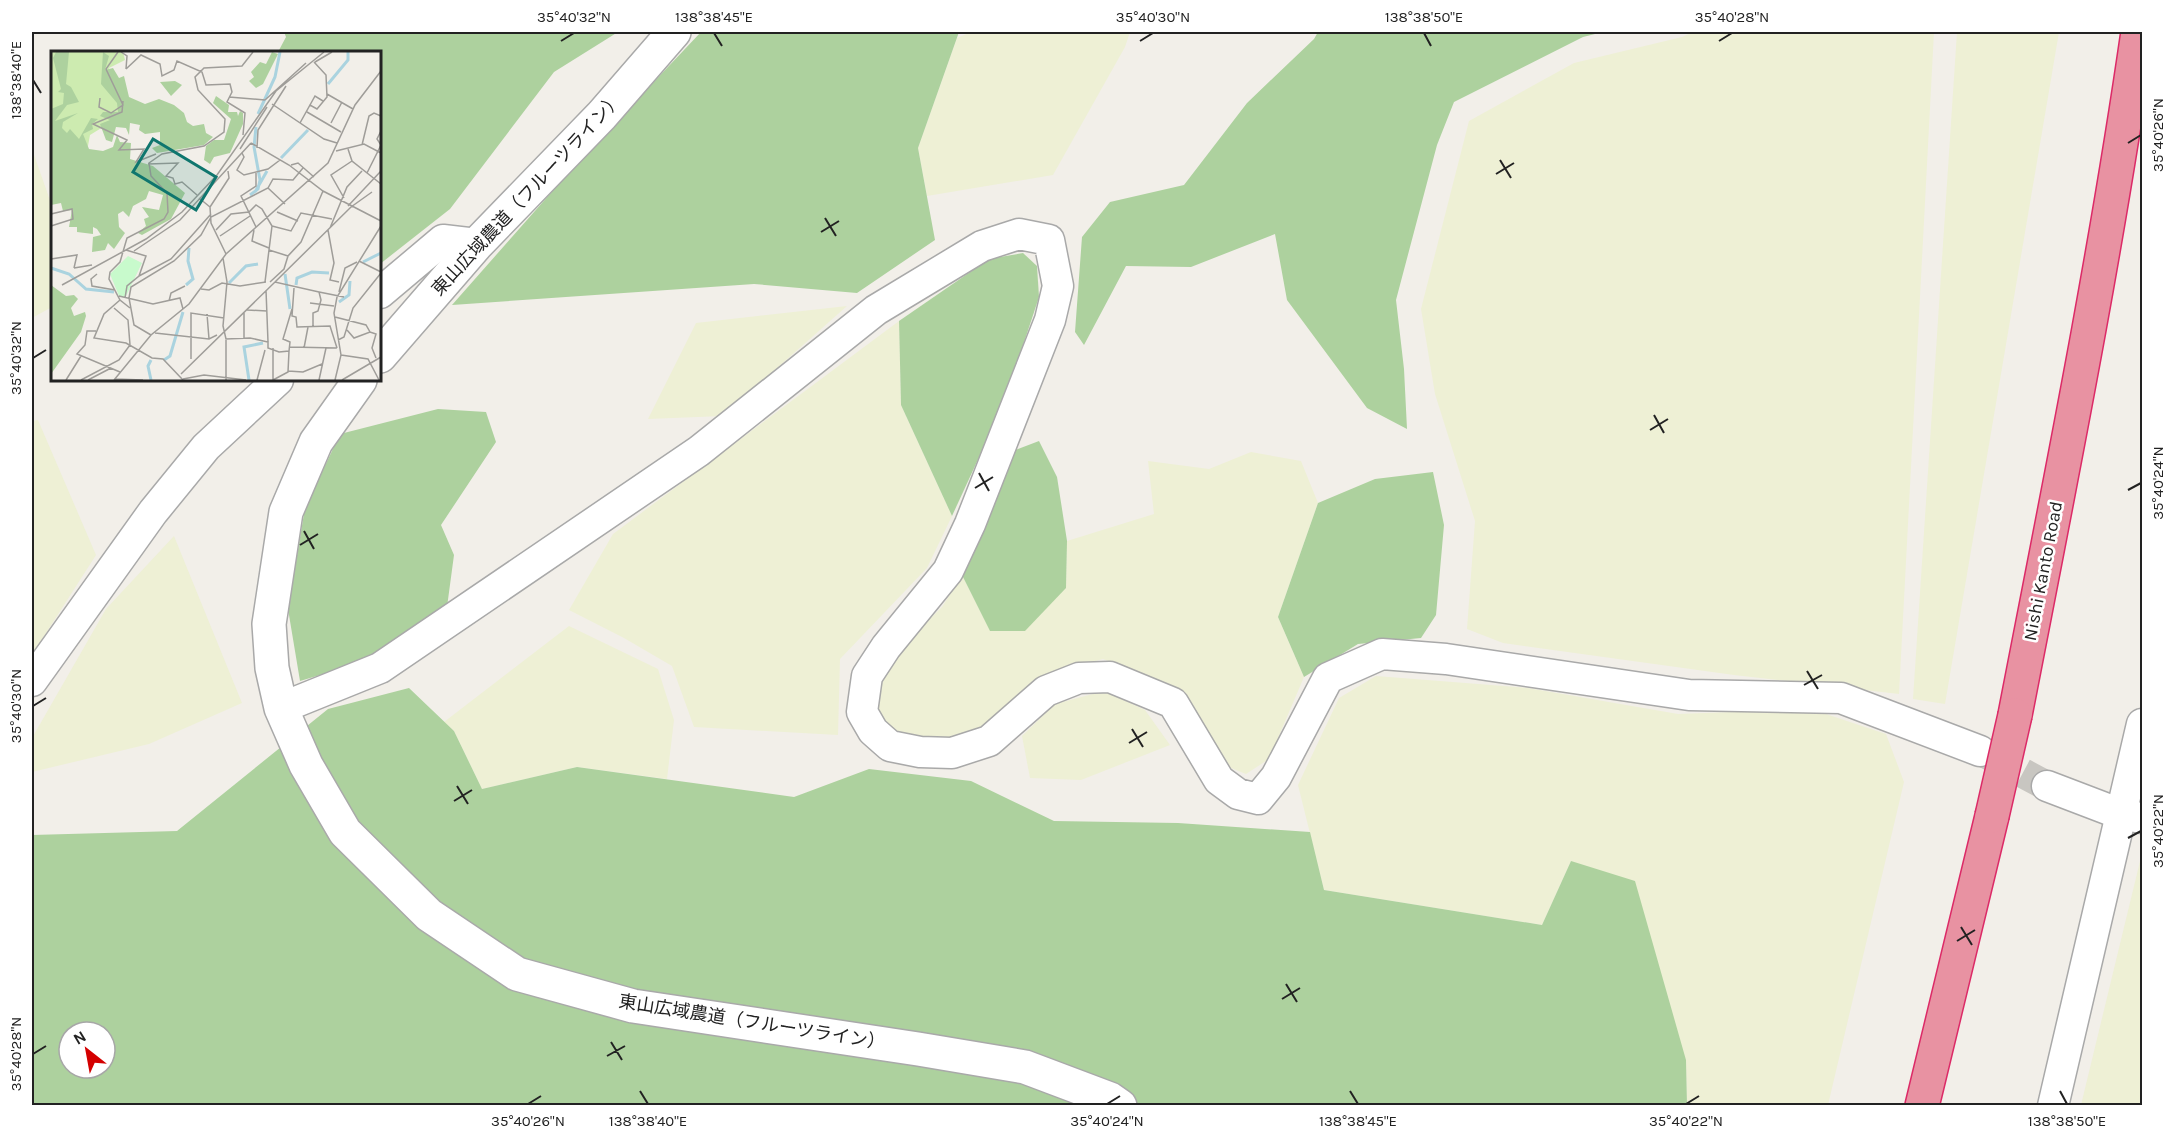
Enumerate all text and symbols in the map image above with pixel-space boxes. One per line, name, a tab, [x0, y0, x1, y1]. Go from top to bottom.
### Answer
text: 35°40'32"N	[537, 8, 611, 26]
text: 138°38'45"E	[675, 8, 753, 26]
text: 35°40'30"N	[1116, 8, 1190, 26]
text: 138°38'50"E	[1385, 8, 1463, 26]
text: 35°40'28"N	[1695, 8, 1769, 26]
text: 138°38'40"E	[7, 41, 25, 119]
inset map	[51, 51, 381, 381]
street label: 東山広域農道（フルーツライン）	[427, 88, 627, 300]
text: 35°40'26"N	[2149, 98, 2167, 172]
text: 35°40'32"N	[7, 321, 25, 395]
text: 35°40'24"N	[2149, 446, 2167, 520]
street label: Nishi Kanto Road	[2019, 499, 2067, 643]
text: 35°40'30"N	[7, 669, 25, 743]
text: 35°40'22"N	[2149, 794, 2167, 868]
street label: 東山広域農道（フルーツライン）	[617, 990, 887, 1054]
text: 35°40'28"N	[7, 1017, 25, 1091]
north arrow	[57, 1020, 117, 1080]
text: N	[70, 1026, 89, 1049]
text: 35°40'26"N	[491, 1112, 565, 1130]
text: 138°38'40"E	[609, 1112, 687, 1130]
text: 35°40'24"N	[1070, 1112, 1144, 1130]
text: 138°38'45"E	[1319, 1112, 1397, 1130]
text: 35°40'22"N	[1649, 1112, 1723, 1130]
text: 138°38'50"E	[2028, 1112, 2106, 1130]

